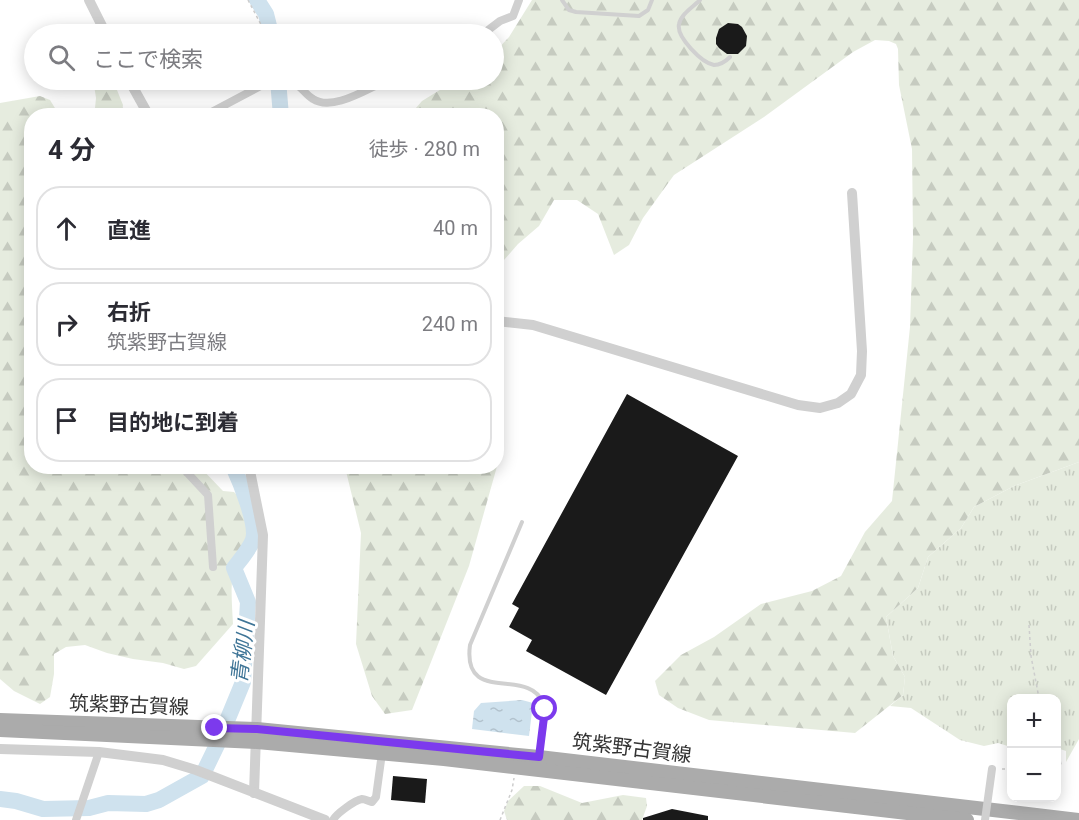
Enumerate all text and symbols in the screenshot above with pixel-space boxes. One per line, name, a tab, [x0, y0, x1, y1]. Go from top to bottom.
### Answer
search box	[24, 24, 504, 90]
icon: search	[45, 41, 78, 74]
text: ここで検索	[93, 47, 203, 72]
text: 4 分	[48, 135, 95, 165]
text: 徒歩 · 280 m	[369, 137, 480, 161]
icon: ahead	[50, 212, 83, 245]
text: 40 m	[433, 216, 478, 240]
text: 直進	[107, 218, 151, 243]
text: 右折	[107, 300, 151, 325]
icon: right	[50, 308, 83, 341]
text: 240 m	[422, 312, 478, 336]
text: 筑紫野古賀線	[107, 330, 227, 354]
icon: arrive	[50, 404, 83, 437]
text: 目的地に到着	[107, 410, 239, 435]
water label: 青柳川	[227, 617, 259, 685]
street label: 筑紫野古賀線	[69, 691, 189, 719]
map controls	[1007, 694, 1061, 802]
button: +	[1007, 694, 1061, 748]
route start	[531, 695, 557, 721]
route end	[201, 714, 227, 740]
street label: 筑紫野古賀線	[571, 729, 693, 767]
button: −	[1007, 748, 1061, 802]

